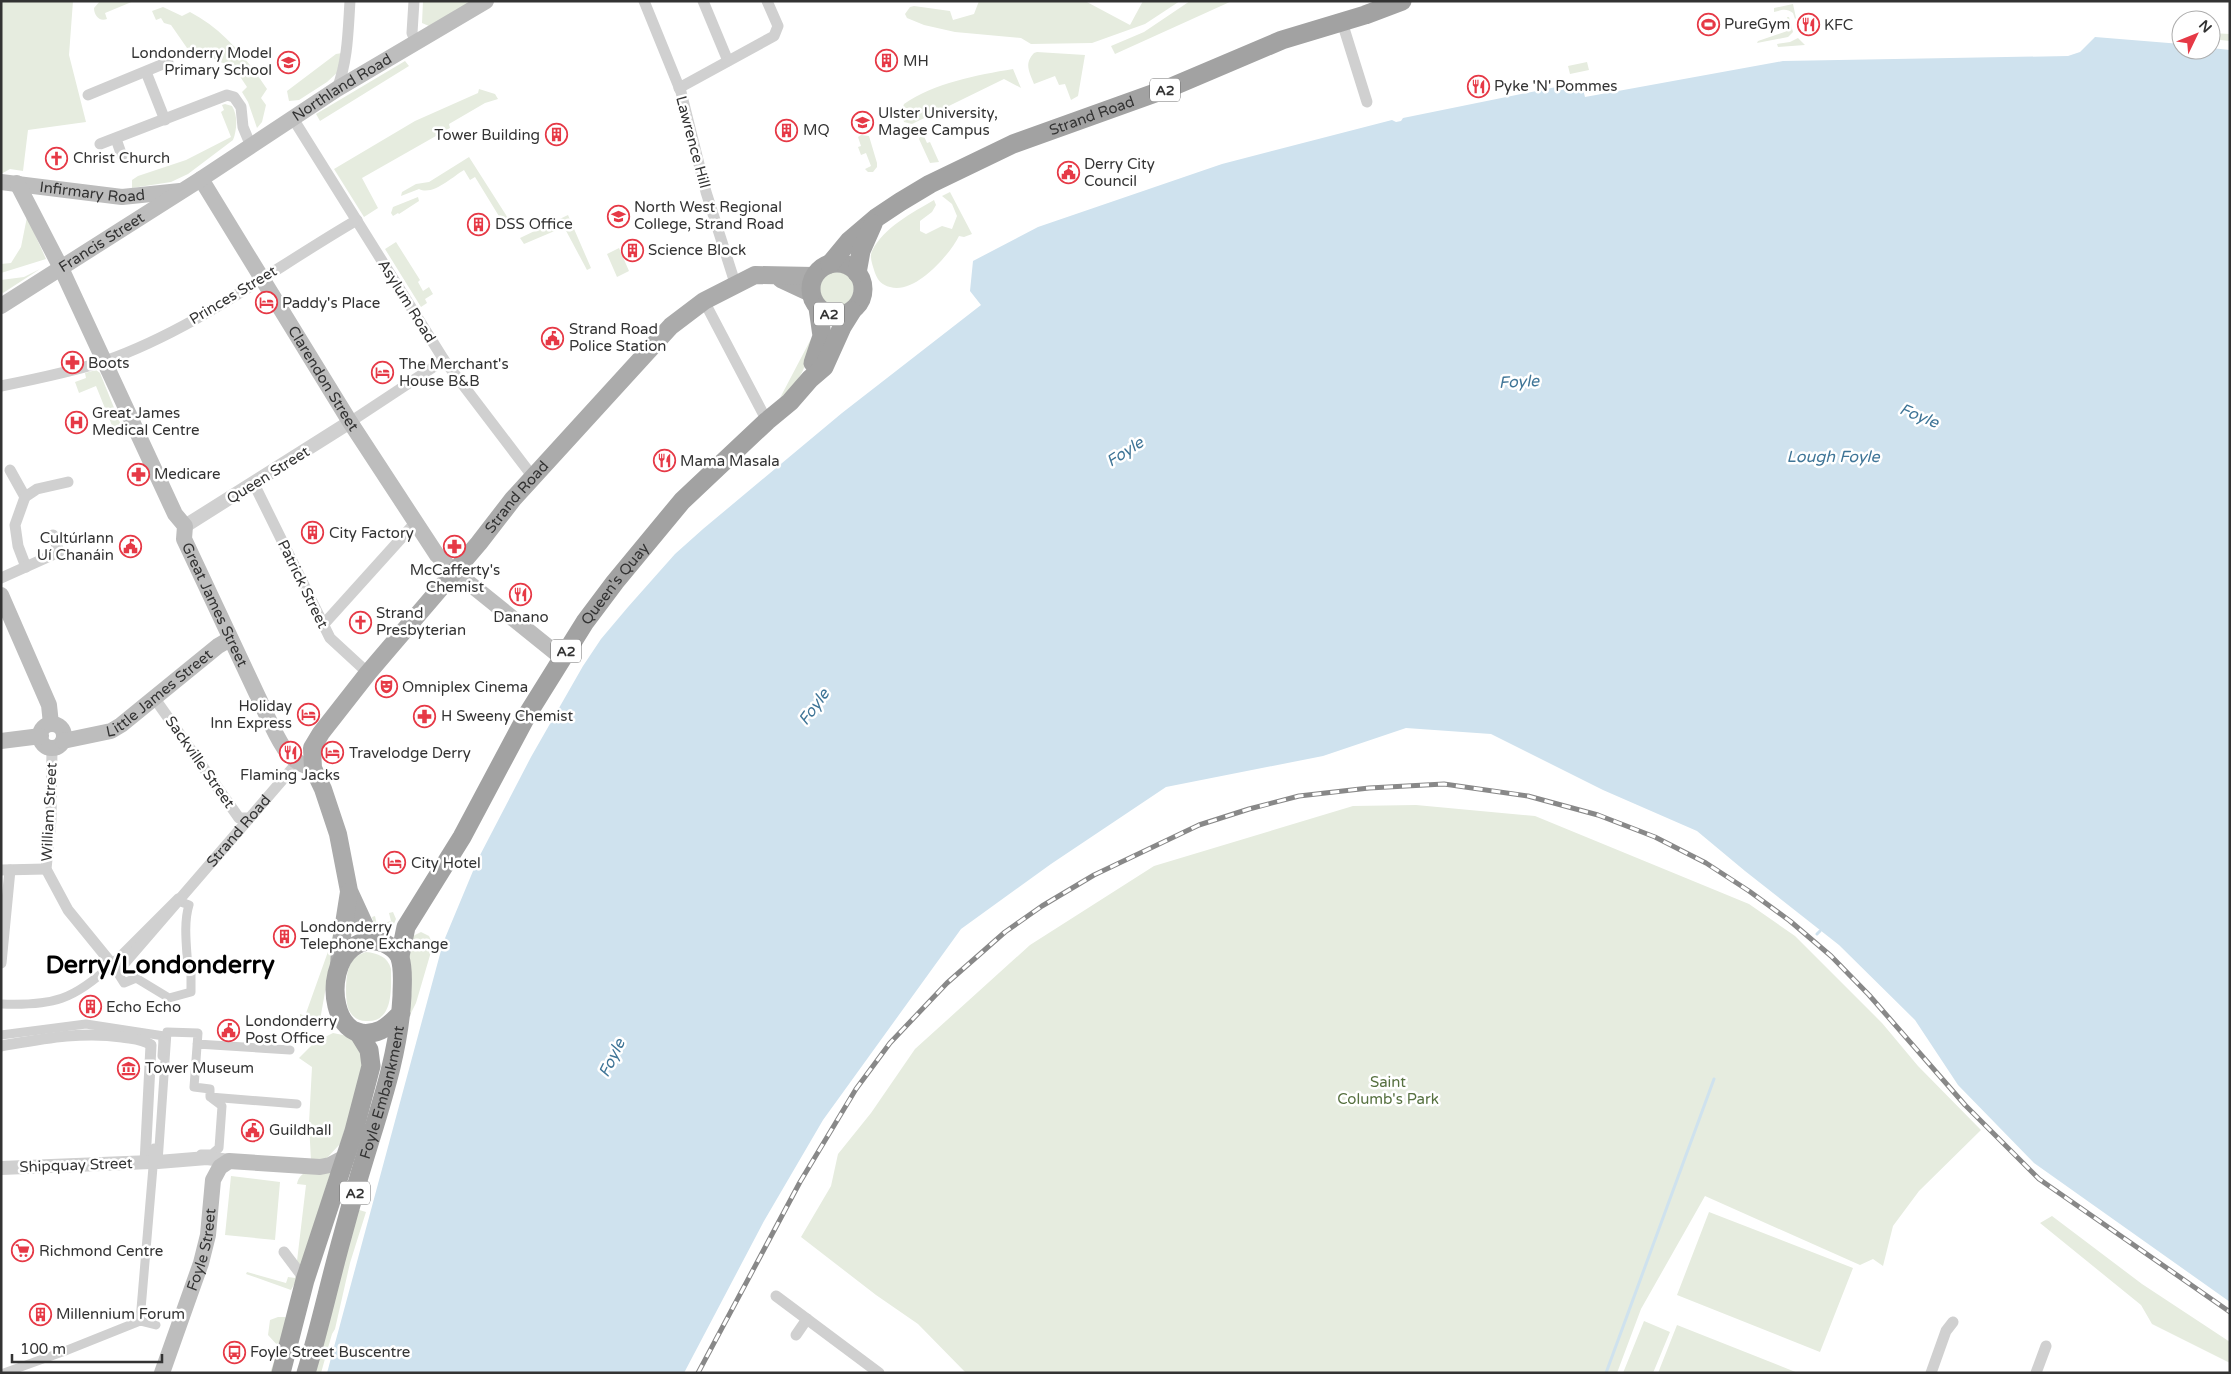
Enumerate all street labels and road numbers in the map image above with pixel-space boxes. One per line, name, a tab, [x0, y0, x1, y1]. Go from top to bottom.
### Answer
street label: Northland Road	[289, 50, 395, 125]
road number: A2	[1150, 78, 1180, 102]
street label: Strand Road	[1047, 92, 1137, 139]
street label: Lawrence Hill	[672, 94, 714, 190]
street label: Infirmary Road	[39, 178, 146, 206]
street label: Francis Street	[55, 208, 148, 276]
street label: Asylum Road	[374, 256, 440, 346]
street label: Princes Street	[186, 262, 280, 328]
road number: A2	[814, 302, 844, 326]
street label: Clarendon Street	[284, 322, 363, 435]
street label: Queen Street	[223, 442, 313, 508]
street label: Strand Road	[481, 457, 552, 537]
street label: Patrick Street	[274, 537, 332, 631]
street label: Queen's Quay	[577, 539, 653, 628]
street label: Great James Street	[178, 540, 252, 670]
road number: A2	[551, 640, 581, 662]
street label: Little James Street	[104, 645, 216, 741]
street label: Sackville Street	[162, 712, 239, 812]
street label: William Street	[37, 762, 61, 862]
street label: Strand Road	[203, 791, 274, 871]
street label: Foyle Embankment	[356, 1024, 408, 1161]
street label: Shipquay Street	[19, 1154, 133, 1176]
road number: A2	[340, 1182, 370, 1204]
street label: Foyle Street	[183, 1207, 219, 1293]

